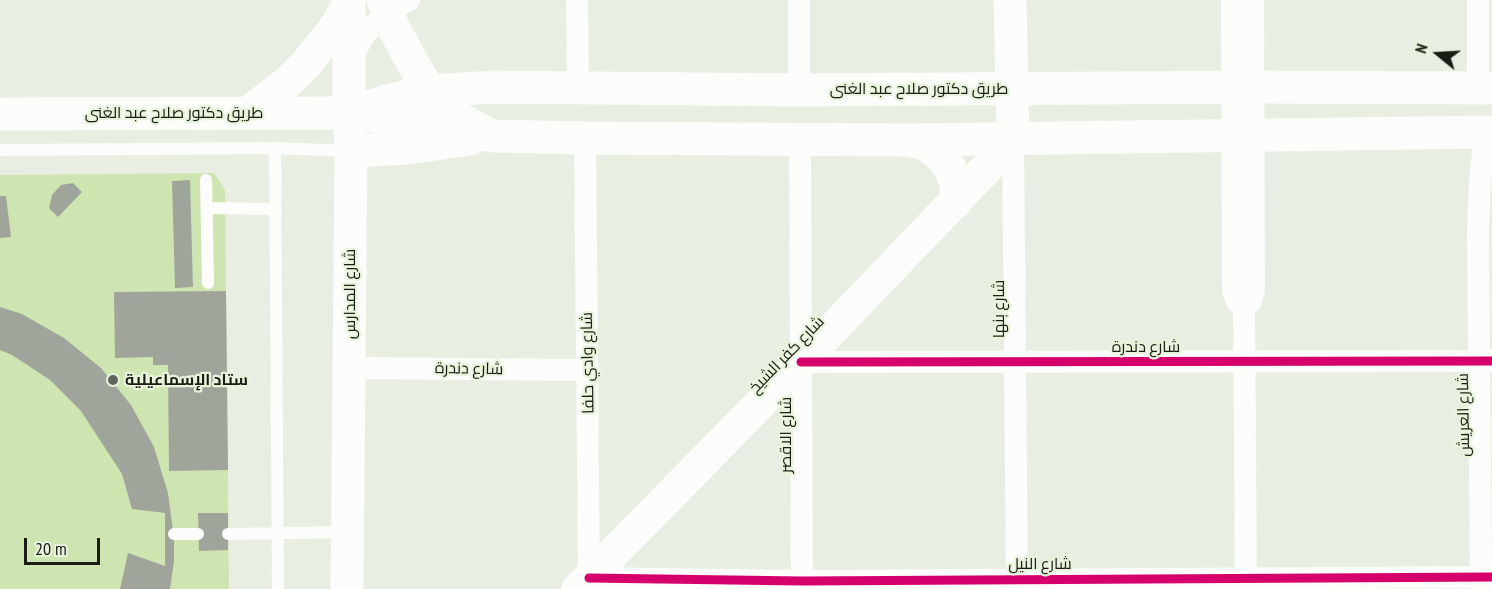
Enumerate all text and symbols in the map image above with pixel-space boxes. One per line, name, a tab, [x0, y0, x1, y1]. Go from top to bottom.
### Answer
north arrow	[1408, 24, 1468, 84]
text: N	[1410, 41, 1432, 56]
street label: طريق دكتور صلاح عبد الغنى	[830, 79, 1008, 99]
street label: طريق دكتور صلاح عبد الغنى	[85, 103, 263, 123]
street label: شارع المدارس	[340, 249, 360, 339]
street label: شارع بنها	[989, 280, 1009, 338]
street label: شارع وادي حلفا	[578, 312, 598, 414]
street label: شارع كفر الشيخ	[745, 312, 829, 398]
street label: شارع دندرة	[1112, 337, 1180, 357]
street label: شارع دندرة	[435, 359, 503, 379]
place label: ستاد الإسماعيلية	[125, 370, 248, 390]
marker: ستاد الإسماعيلية	[106, 373, 120, 387]
street label: شارع العريش	[1454, 373, 1474, 457]
street label: شارع الاقصر	[776, 397, 796, 473]
scale bar	[27, 526, 104, 564]
text: 20 m	[35, 537, 67, 560]
street label: شارع النيل	[1008, 554, 1072, 574]

